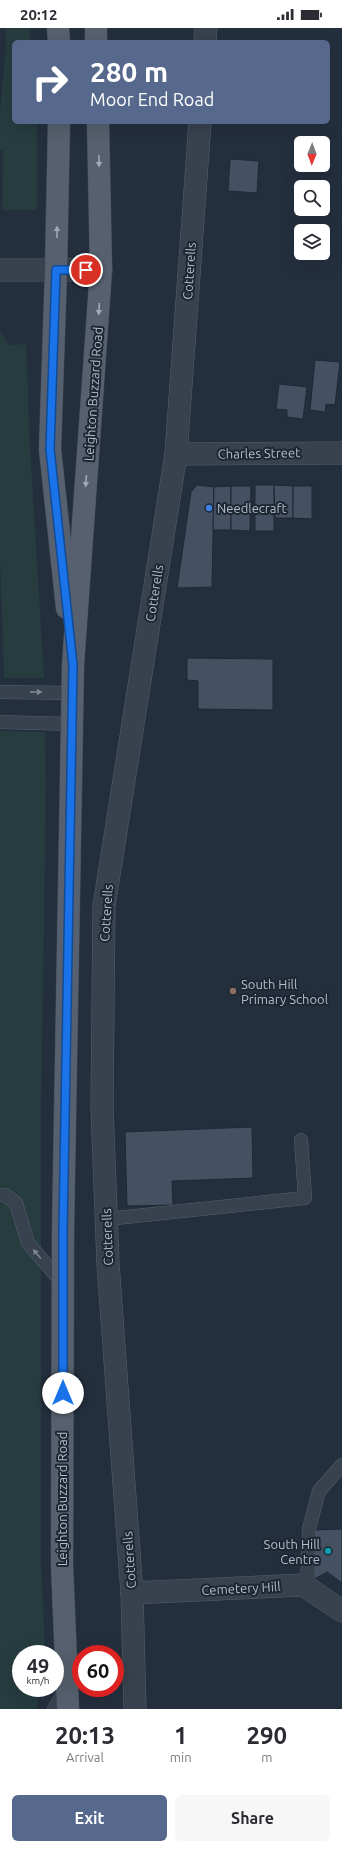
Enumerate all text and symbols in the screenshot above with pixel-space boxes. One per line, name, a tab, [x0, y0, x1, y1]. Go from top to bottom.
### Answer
text: 20:12	[20, 6, 58, 23]
icon: right	[24, 56, 76, 108]
text: 280 m	[90, 56, 168, 87]
text: Moor End Road	[90, 89, 214, 109]
north arrow	[294, 136, 330, 172]
map controls	[294, 136, 330, 260]
one-way arrow	[95, 155, 102, 167]
button: search	[294, 180, 330, 216]
button: layers	[294, 224, 330, 260]
one-way arrow	[54, 225, 60, 238]
street label: Cotterells	[180, 241, 198, 300]
pin	[69, 253, 103, 287]
icon: arrive	[75, 259, 97, 281]
one-way arrow	[95, 303, 102, 315]
street label: Leighton Buzzard Road	[81, 326, 105, 462]
street label: Charles Street	[218, 445, 300, 461]
one-way arrow	[83, 475, 90, 487]
place label: Needlecraft	[217, 501, 287, 515]
marker: Needlecraft	[204, 503, 214, 513]
street label: Cotterells	[143, 563, 165, 622]
one-way arrow	[30, 689, 43, 695]
street label: Cotterells	[97, 883, 115, 942]
place label: South Hill Primary School	[241, 977, 329, 1006]
marker: South Hill Primary School	[228, 986, 238, 996]
street label: Cotterells	[99, 1208, 115, 1266]
one-way arrow	[33, 1249, 42, 1260]
position arrow	[42, 1372, 84, 1414]
street label: Leighton Buzzard Road	[55, 1432, 69, 1566]
street label: Cotterells	[120, 1530, 138, 1589]
place label: South Hill Centre	[264, 1537, 321, 1566]
marker: South Hill Centre	[323, 1546, 333, 1556]
street label: Cemetery Hill	[201, 1579, 282, 1597]
speed limit sign: 60	[72, 1645, 124, 1697]
text: 49	[27, 1654, 49, 1677]
text: km/h	[26, 1675, 50, 1686]
text: 20:13	[55, 1722, 115, 1749]
text: 1	[174, 1722, 187, 1749]
text: 290	[247, 1722, 287, 1749]
text: Arrival	[66, 1750, 104, 1764]
text: min	[170, 1750, 192, 1764]
text: m	[261, 1750, 272, 1764]
button: Exit	[12, 1795, 167, 1841]
button: Share	[175, 1795, 330, 1841]

